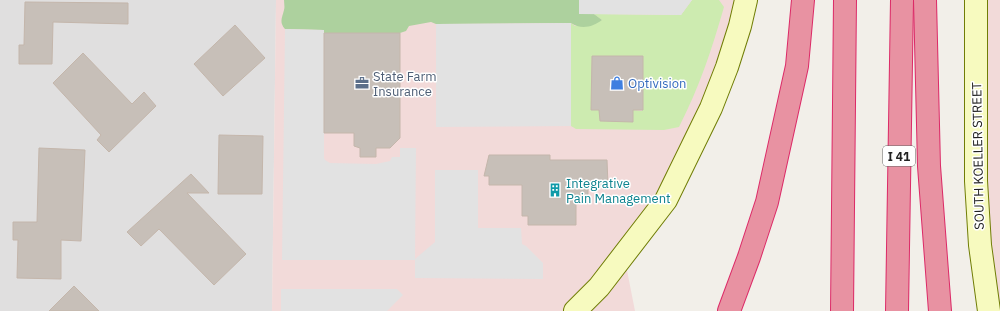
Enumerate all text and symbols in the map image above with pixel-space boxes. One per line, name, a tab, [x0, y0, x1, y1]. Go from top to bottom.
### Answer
place label: State Farm Insurance	[373, 68, 437, 100]
office icon: State Farm Insurance	[354, 75, 370, 91]
shop icon: Optivision	[609, 75, 625, 91]
place label: Optivision	[628, 75, 686, 92]
street label: SOUTH KOELLER STREET	[968, 81, 988, 230]
road number: I 41	[883, 146, 915, 166]
place label: Integrative Pain Management	[566, 175, 671, 207]
building icon: Integrative Pain Management	[547, 182, 563, 198]

